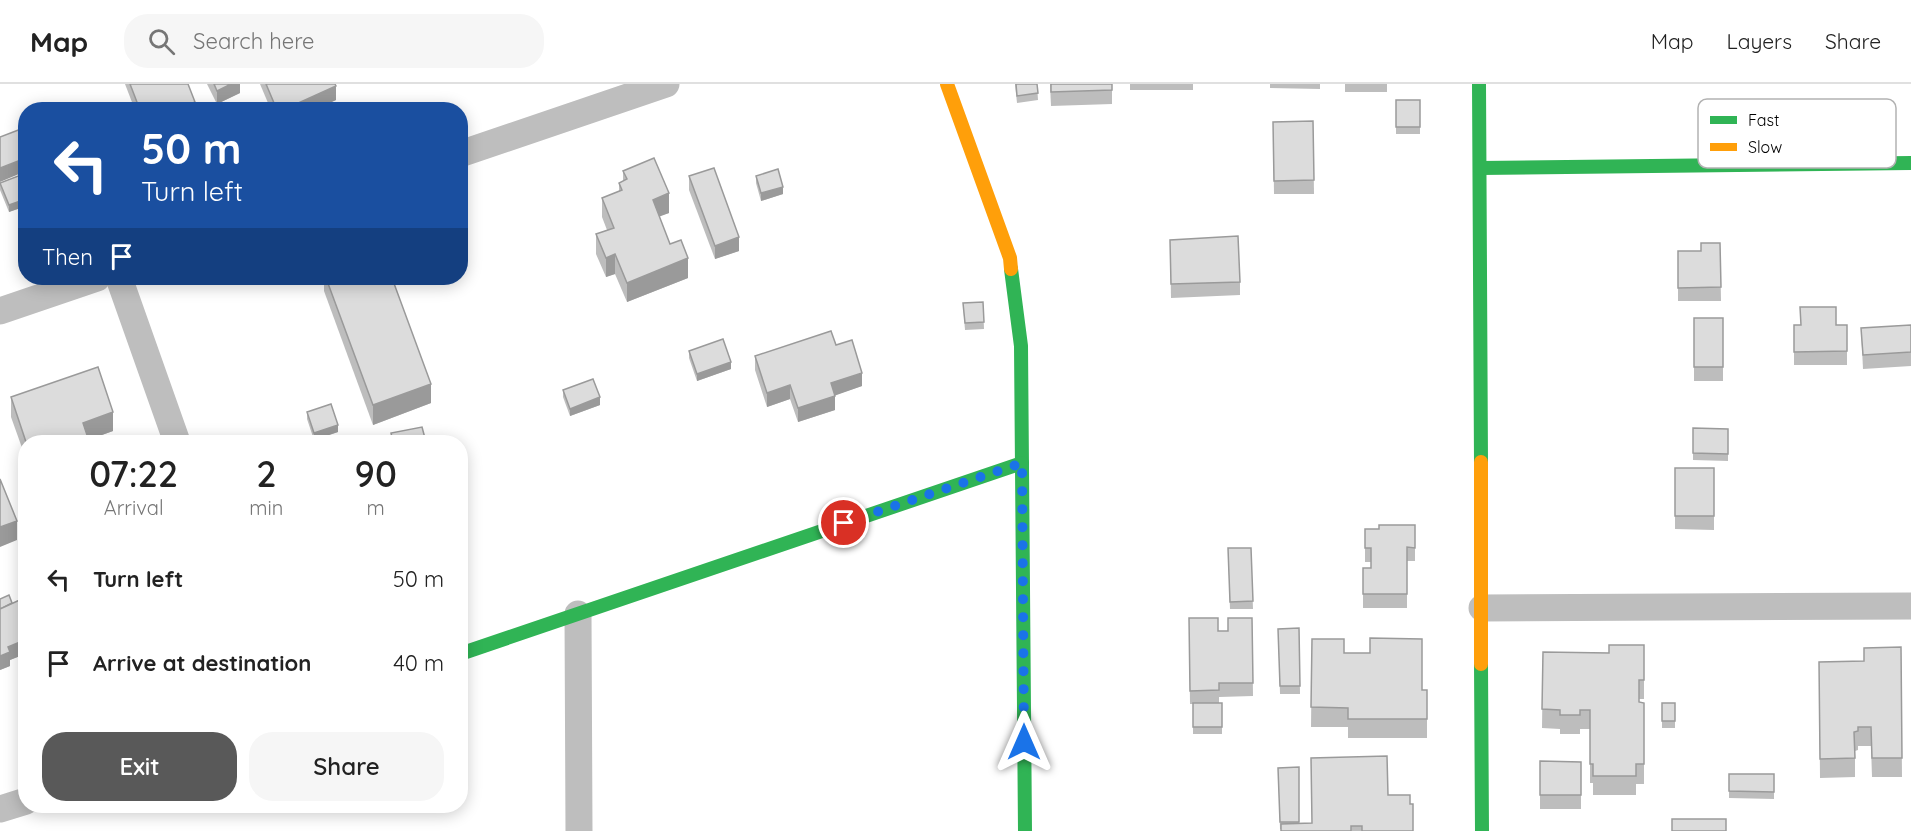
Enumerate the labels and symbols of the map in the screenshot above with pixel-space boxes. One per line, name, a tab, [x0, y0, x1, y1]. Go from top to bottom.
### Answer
legend	[1698, 99, 1896, 168]
text: Fast	[1748, 110, 1779, 130]
text: Slow	[1748, 137, 1782, 157]
pin	[818, 497, 869, 548]
position arrow	[992, 710, 1056, 774]

